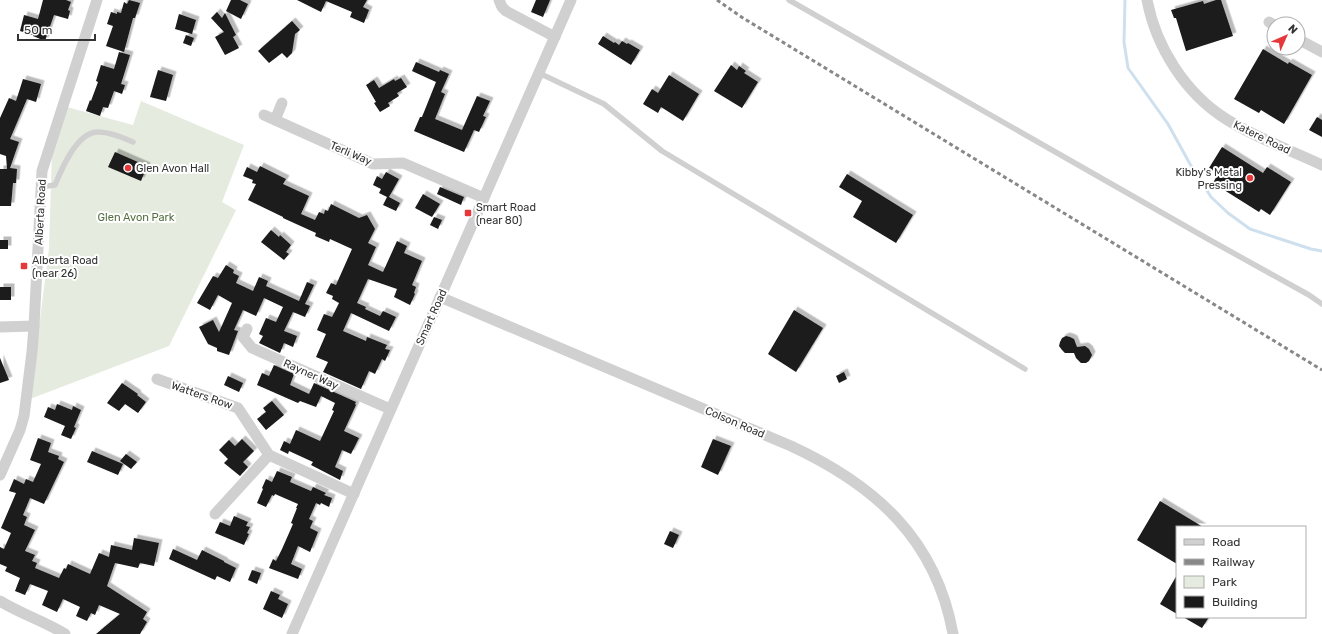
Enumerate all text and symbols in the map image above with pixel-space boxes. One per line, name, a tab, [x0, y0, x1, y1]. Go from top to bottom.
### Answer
scale bar	[18, 16, 95, 42]
north arrow	[1266, 16, 1306, 56]
text: N	[1285, 22, 1300, 37]
text: 50 m	[24, 23, 52, 37]
street label: Katere Road	[1231, 118, 1292, 157]
street label: Terli Way	[328, 139, 374, 168]
place label: Glen Avon Hall	[136, 162, 209, 175]
marker: Glen Avon Hall	[123, 163, 133, 173]
place label: Kibby's Metal Pressing	[1175, 166, 1242, 192]
marker: Kibby's Metal Pressing	[1245, 173, 1255, 183]
street label: Alberta Road	[32, 179, 49, 245]
place label: Smart Road (near 80)	[476, 201, 536, 227]
marker: Smart Road (near 80)	[463, 208, 473, 218]
park label: Glen Avon Park	[98, 211, 175, 224]
place label: Alberta Road (near 26)	[32, 254, 98, 280]
marker: Alberta Road (near 26)	[19, 261, 29, 271]
street label: Smart Road	[413, 287, 450, 347]
street label: Rayner Way	[281, 357, 340, 392]
street label: Watters Row	[169, 379, 234, 412]
street label: Colson Road	[703, 404, 767, 441]
legend	[1176, 526, 1306, 618]
text: Road	[1212, 535, 1240, 549]
text: Railway	[1212, 555, 1255, 569]
text: Park	[1212, 575, 1238, 589]
text: Building	[1212, 595, 1258, 609]

